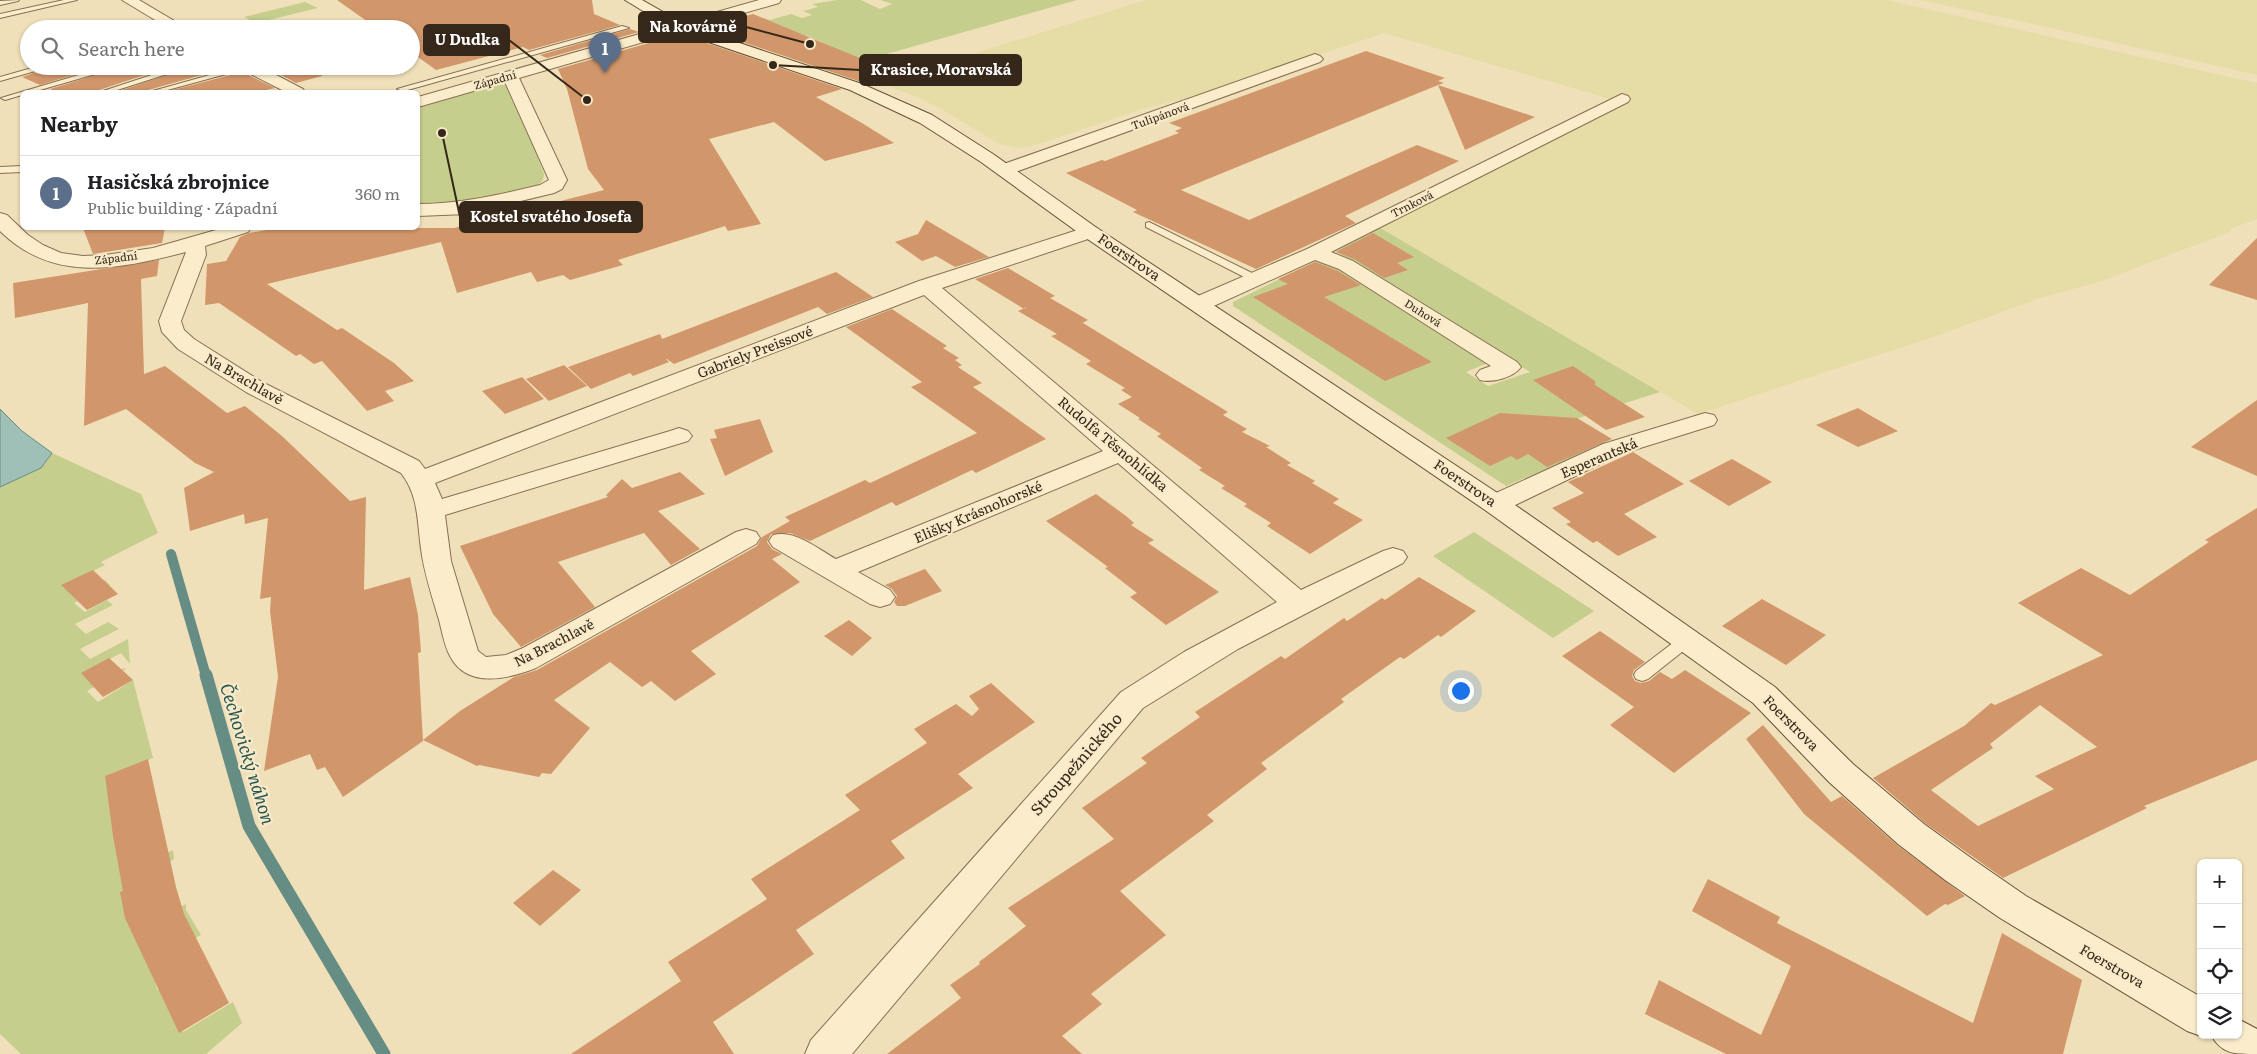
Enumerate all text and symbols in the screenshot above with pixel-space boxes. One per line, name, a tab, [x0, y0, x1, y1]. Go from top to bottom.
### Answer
callout: Na kovárně	[639, 12, 746, 42]
text: Na kovárně	[649, 14, 737, 37]
search box	[20, 20, 420, 75]
callout: U Dudka	[424, 25, 509, 55]
text: U Dudka	[434, 27, 500, 50]
pin: 1	[589, 32, 621, 73]
icon: search	[38, 34, 66, 62]
text: Search here	[78, 34, 185, 62]
callout: Krasice, Moravská	[860, 55, 1021, 85]
text: Krasice, Moravská	[871, 57, 1012, 80]
street label: Západní	[472, 65, 518, 93]
street label: Tulipánová	[1128, 97, 1191, 133]
text: Nearby	[40, 107, 118, 138]
text: Hasičská zbrojnice	[87, 167, 269, 195]
text: 1	[53, 181, 59, 205]
text: 360 m	[355, 181, 400, 205]
street label: Trnková	[1388, 186, 1435, 221]
text: Public building · Západní	[87, 195, 277, 219]
callout: Kostel svatého Josefa	[460, 202, 642, 232]
text: Kostel svatého Josefa	[470, 204, 632, 227]
street label: Foerstrova	[1094, 228, 1165, 285]
street label: Západní	[93, 246, 139, 268]
street label: Duhová	[1402, 294, 1445, 330]
street label: Gabriely Preissové	[694, 320, 815, 382]
street label: Na Brachlavě	[202, 348, 287, 409]
street label: Rudolfa Těsnohlídka	[1054, 391, 1173, 496]
street label: Esperantská	[1557, 432, 1641, 482]
street label: Foerstrova	[1430, 454, 1501, 511]
street label: Elišky Krásnohorské	[910, 475, 1045, 547]
street label: Na Brachlavě	[510, 613, 597, 671]
your location	[1448, 678, 1474, 704]
water label: Čechovický náhon	[214, 679, 283, 828]
street label: Foerstrova	[1759, 690, 1824, 755]
street label: Stroupežnického	[1024, 707, 1127, 820]
map controls	[2197, 859, 2242, 1039]
button: +	[2197, 859, 2242, 904]
button: −	[2197, 904, 2242, 949]
street label: Foerstrova	[2076, 939, 2149, 992]
button: locate	[2197, 949, 2242, 994]
button: layers	[2197, 994, 2242, 1039]

